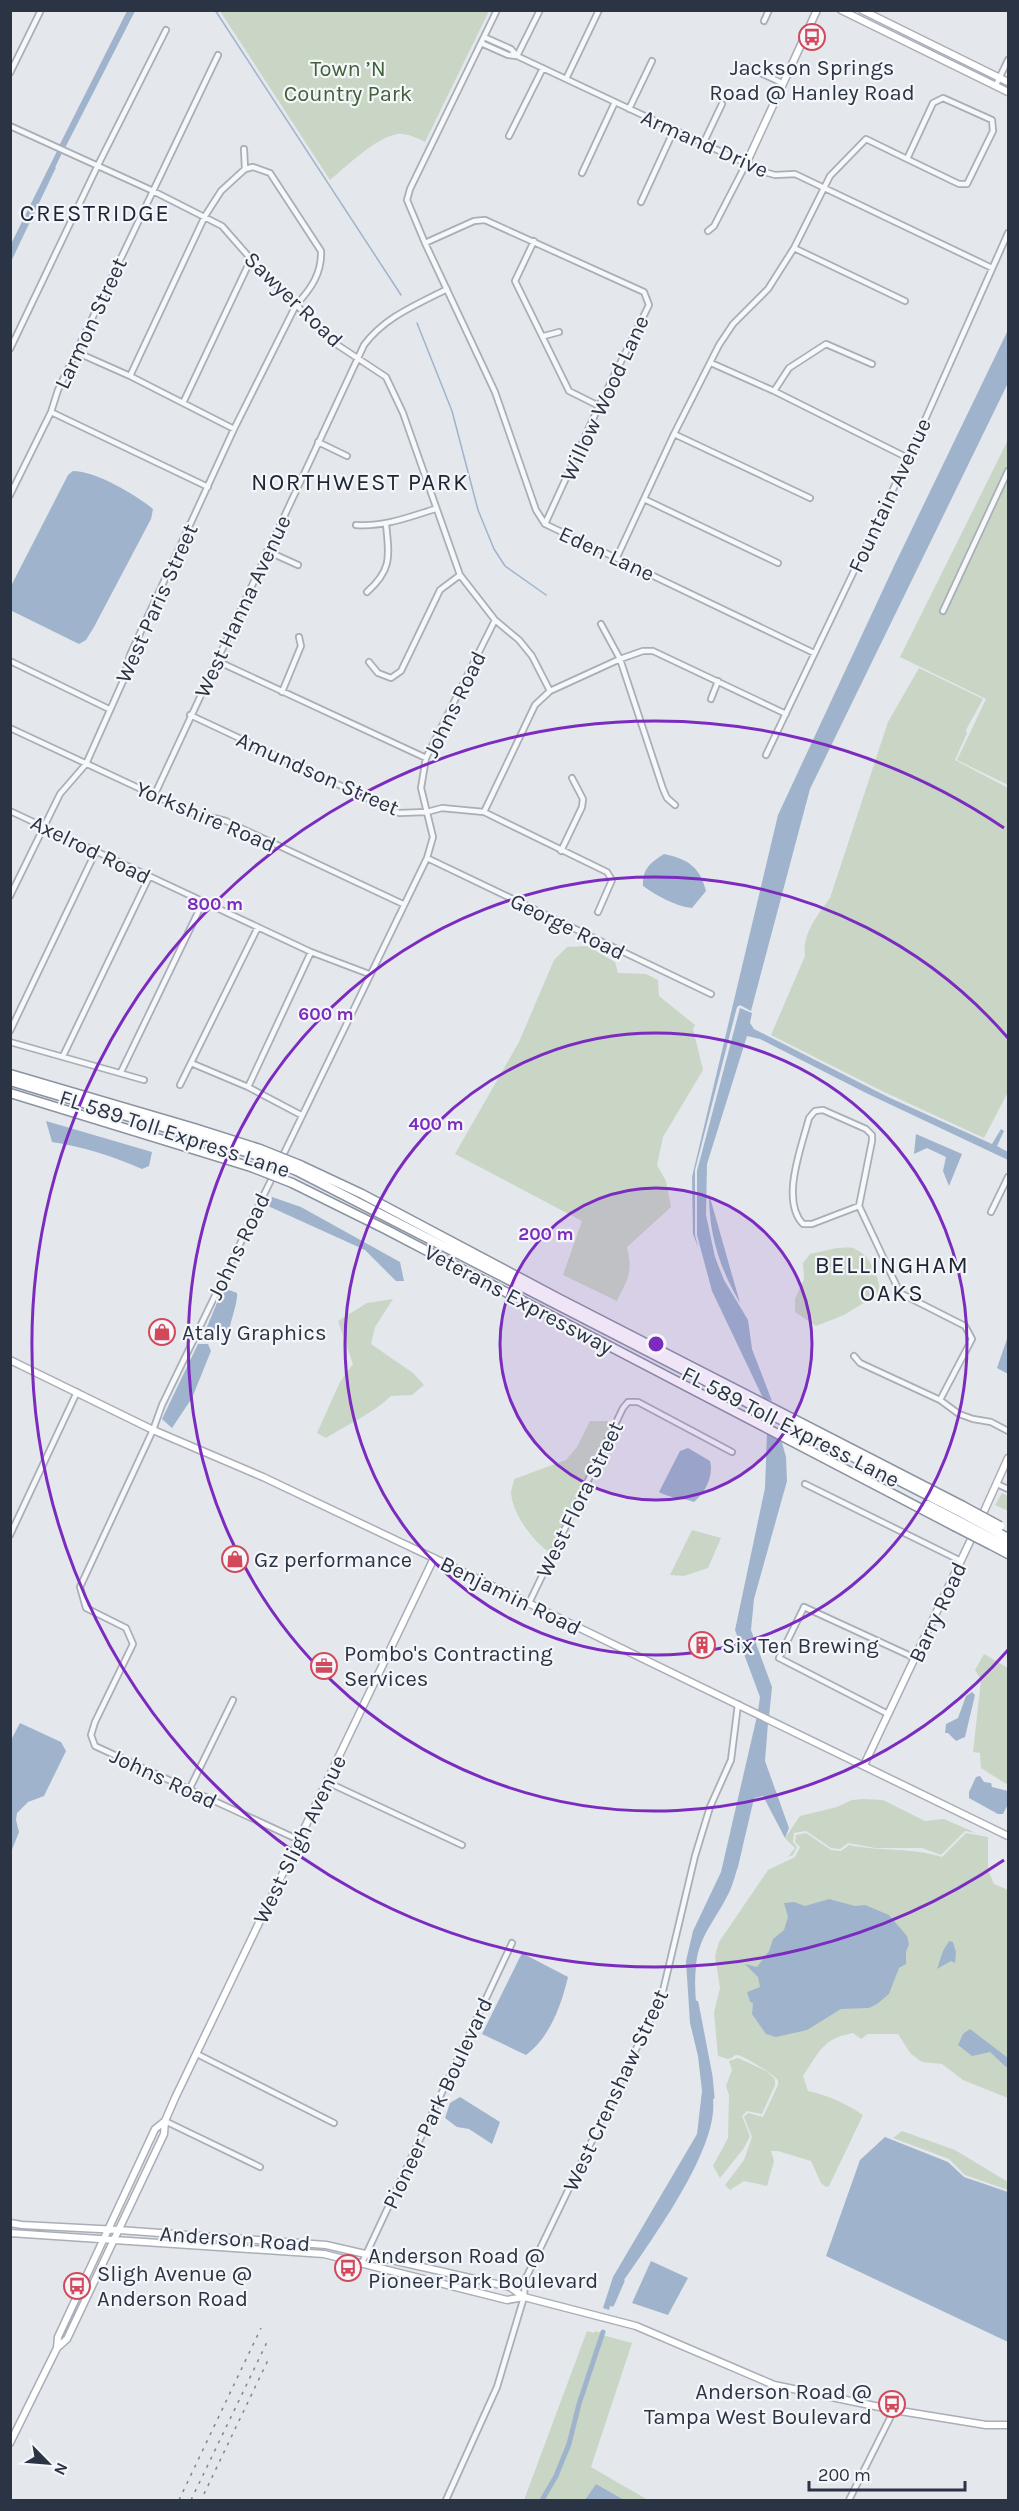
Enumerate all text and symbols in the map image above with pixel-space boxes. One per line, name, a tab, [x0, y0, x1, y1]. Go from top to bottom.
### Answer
bus stop icon: Jackson Springs Road @ Hanley Road	[797, 22, 827, 52]
place label: Jackson Springs Road @ Hanley Road	[709, 55, 915, 106]
park label: Town ’N Country Park	[284, 56, 412, 107]
street label: Armand Drive	[637, 104, 772, 183]
district label: CRESTRIDGE	[20, 199, 170, 227]
street label: Sawyer Road	[239, 246, 348, 353]
street label: Larmon Street	[49, 254, 133, 393]
street label: Willow Wood Lane	[555, 311, 655, 485]
street label: Fountain Avenue	[843, 414, 937, 577]
district label: NORTHWEST PARK	[251, 468, 469, 496]
street label: West Hanna Avenue	[189, 511, 297, 702]
street label: West Paris Street	[110, 520, 204, 687]
street label: Eden Lane	[555, 521, 658, 587]
street label: Johns Road	[418, 647, 492, 762]
street label: Amundson Street	[232, 726, 403, 821]
street label: Yorkshire Road	[132, 776, 280, 858]
street label: Axelrod Road	[26, 810, 155, 890]
street label: George Road	[506, 888, 629, 966]
text: 800 m	[187, 893, 243, 915]
text: 600 m	[298, 1003, 354, 1025]
street label: FL 589 Toll Express Lane	[56, 1084, 293, 1184]
text: 400 m	[408, 1113, 464, 1135]
street label: Johns Road	[202, 1189, 276, 1304]
text: 200 m	[518, 1223, 574, 1245]
street label: Veterans Expressway	[420, 1239, 617, 1361]
district label: BELLINGHAM OAKS	[815, 1251, 969, 1307]
shop icon: Ataly Graphics	[147, 1317, 177, 1347]
place label: Ataly Graphics	[182, 1320, 326, 1346]
centre of rings	[646, 1334, 666, 1354]
street label: FL 589 Toll Express Lane	[677, 1361, 904, 1493]
street label: West Flora Street	[531, 1417, 629, 1582]
shop icon: Gz performance	[220, 1544, 250, 1574]
place label: Gz performance	[254, 1547, 412, 1573]
street label: Benjamin Road	[436, 1551, 585, 1641]
street label: Barry Road	[903, 1558, 972, 1667]
building icon: Six Ten Brewing	[687, 1630, 717, 1660]
place label: Six Ten Brewing	[722, 1633, 879, 1659]
place label: Pombo's Contracting Services	[344, 1641, 553, 1692]
office icon: Pombo's Contracting Services	[309, 1651, 339, 1681]
street label: Johns Road	[106, 1743, 221, 1815]
street label: West Sligh Avenue	[248, 1751, 352, 1928]
street label: West Crenshaw Street	[558, 1985, 674, 2196]
street label: Pioneer Park Boulevard	[377, 1994, 498, 2213]
street label: Anderson Road	[159, 2221, 311, 2257]
place label: Anderson Road @ Pioneer Park Boulevard	[368, 2243, 598, 2294]
bus stop icon: Anderson Road @ Pioneer Park Boulevard	[333, 2253, 363, 2283]
place label: Sligh Avenue @ Anderson Road	[97, 2261, 252, 2312]
bus stop icon: Sligh Avenue @ Anderson Road	[62, 2271, 92, 2301]
place label: Anderson Road @ Tampa West Boulevard	[644, 2379, 872, 2430]
bus stop icon: Anderson Road @ Tampa West Boulevard	[877, 2389, 907, 2419]
north arrow	[18, 2433, 78, 2493]
scale bar	[809, 2454, 965, 2492]
text: N	[50, 2460, 72, 2478]
text: 200 m	[818, 2464, 871, 2486]

